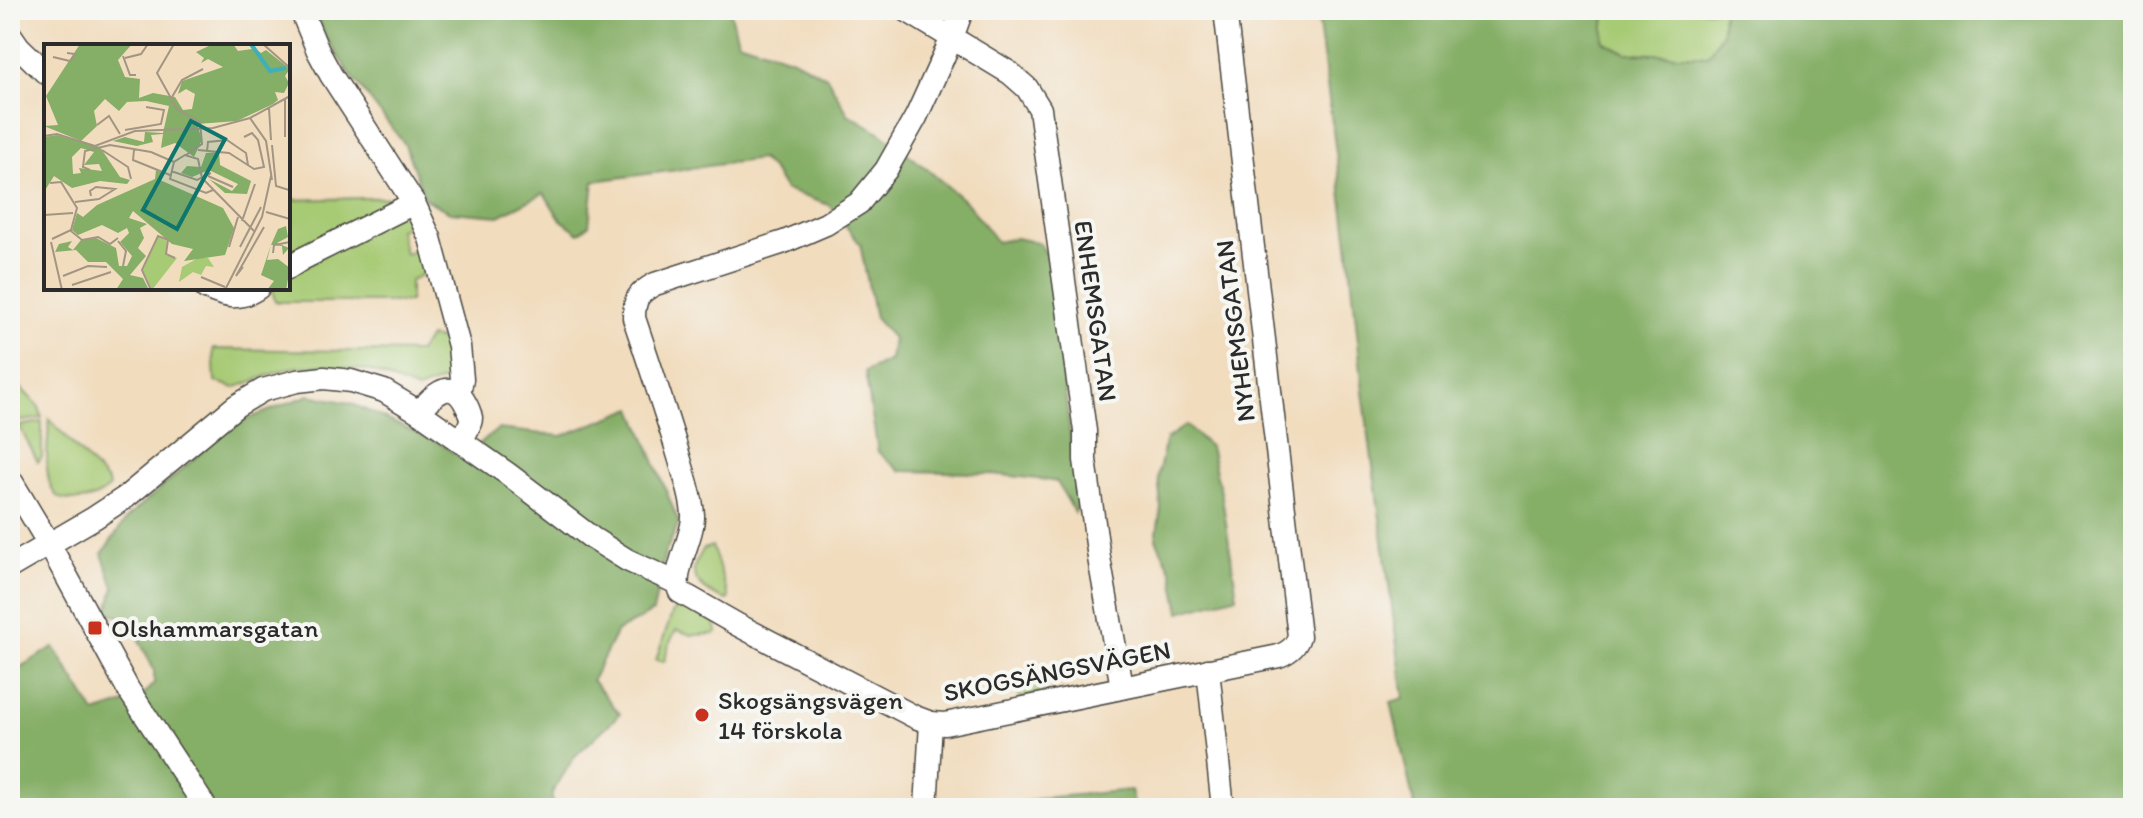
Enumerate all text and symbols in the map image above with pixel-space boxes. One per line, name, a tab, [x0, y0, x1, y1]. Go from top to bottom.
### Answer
inset map	[44, 44, 290, 290]
street label: ENHEMSGATAN	[1067, 218, 1125, 404]
street label: NYHEMSGATAN	[1208, 238, 1262, 424]
place label: Olshammarsgatan	[111, 612, 319, 644]
marker: Olshammarsgatan	[86, 619, 104, 637]
street label: SKOGSÄNGSVÄGEN	[941, 633, 1173, 709]
place label: Skogsängsvägen 14 förskola	[718, 684, 903, 746]
marker: Skogsängsvägen 14 förskola	[693, 706, 711, 724]

